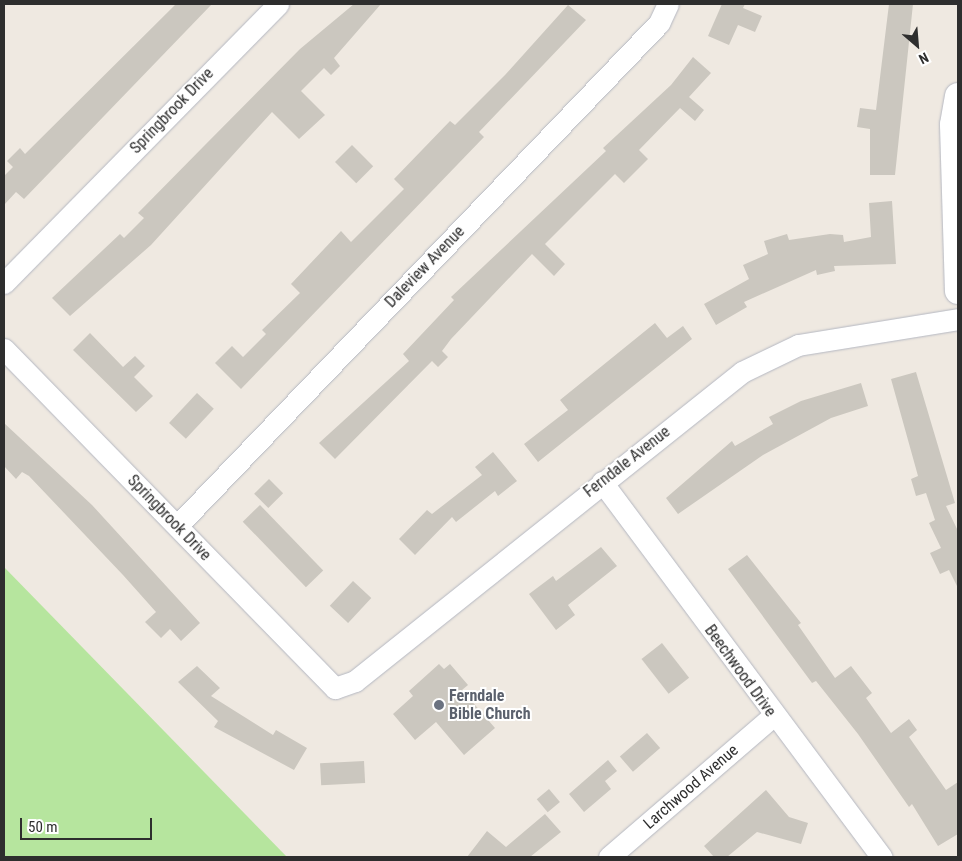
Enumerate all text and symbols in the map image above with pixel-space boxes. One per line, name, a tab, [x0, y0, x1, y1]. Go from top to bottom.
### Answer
north arrow	[892, 20, 942, 70]
text: N	[916, 49, 931, 67]
street label: Springbrook Drive	[126, 64, 218, 158]
street label: Daleview Avenue	[381, 222, 469, 312]
street label: Ferndale Avenue	[580, 422, 674, 502]
street label: Springbrook Drive	[123, 471, 215, 565]
street label: Beechwood Drive	[700, 621, 780, 721]
place label: Ferndale Bible Church	[449, 686, 531, 724]
marker: Ferndale Bible Church	[433, 699, 445, 711]
street label: Larchwood Avenue	[640, 741, 742, 833]
scale bar	[22, 808, 155, 840]
text: 50 m	[28, 818, 58, 836]

